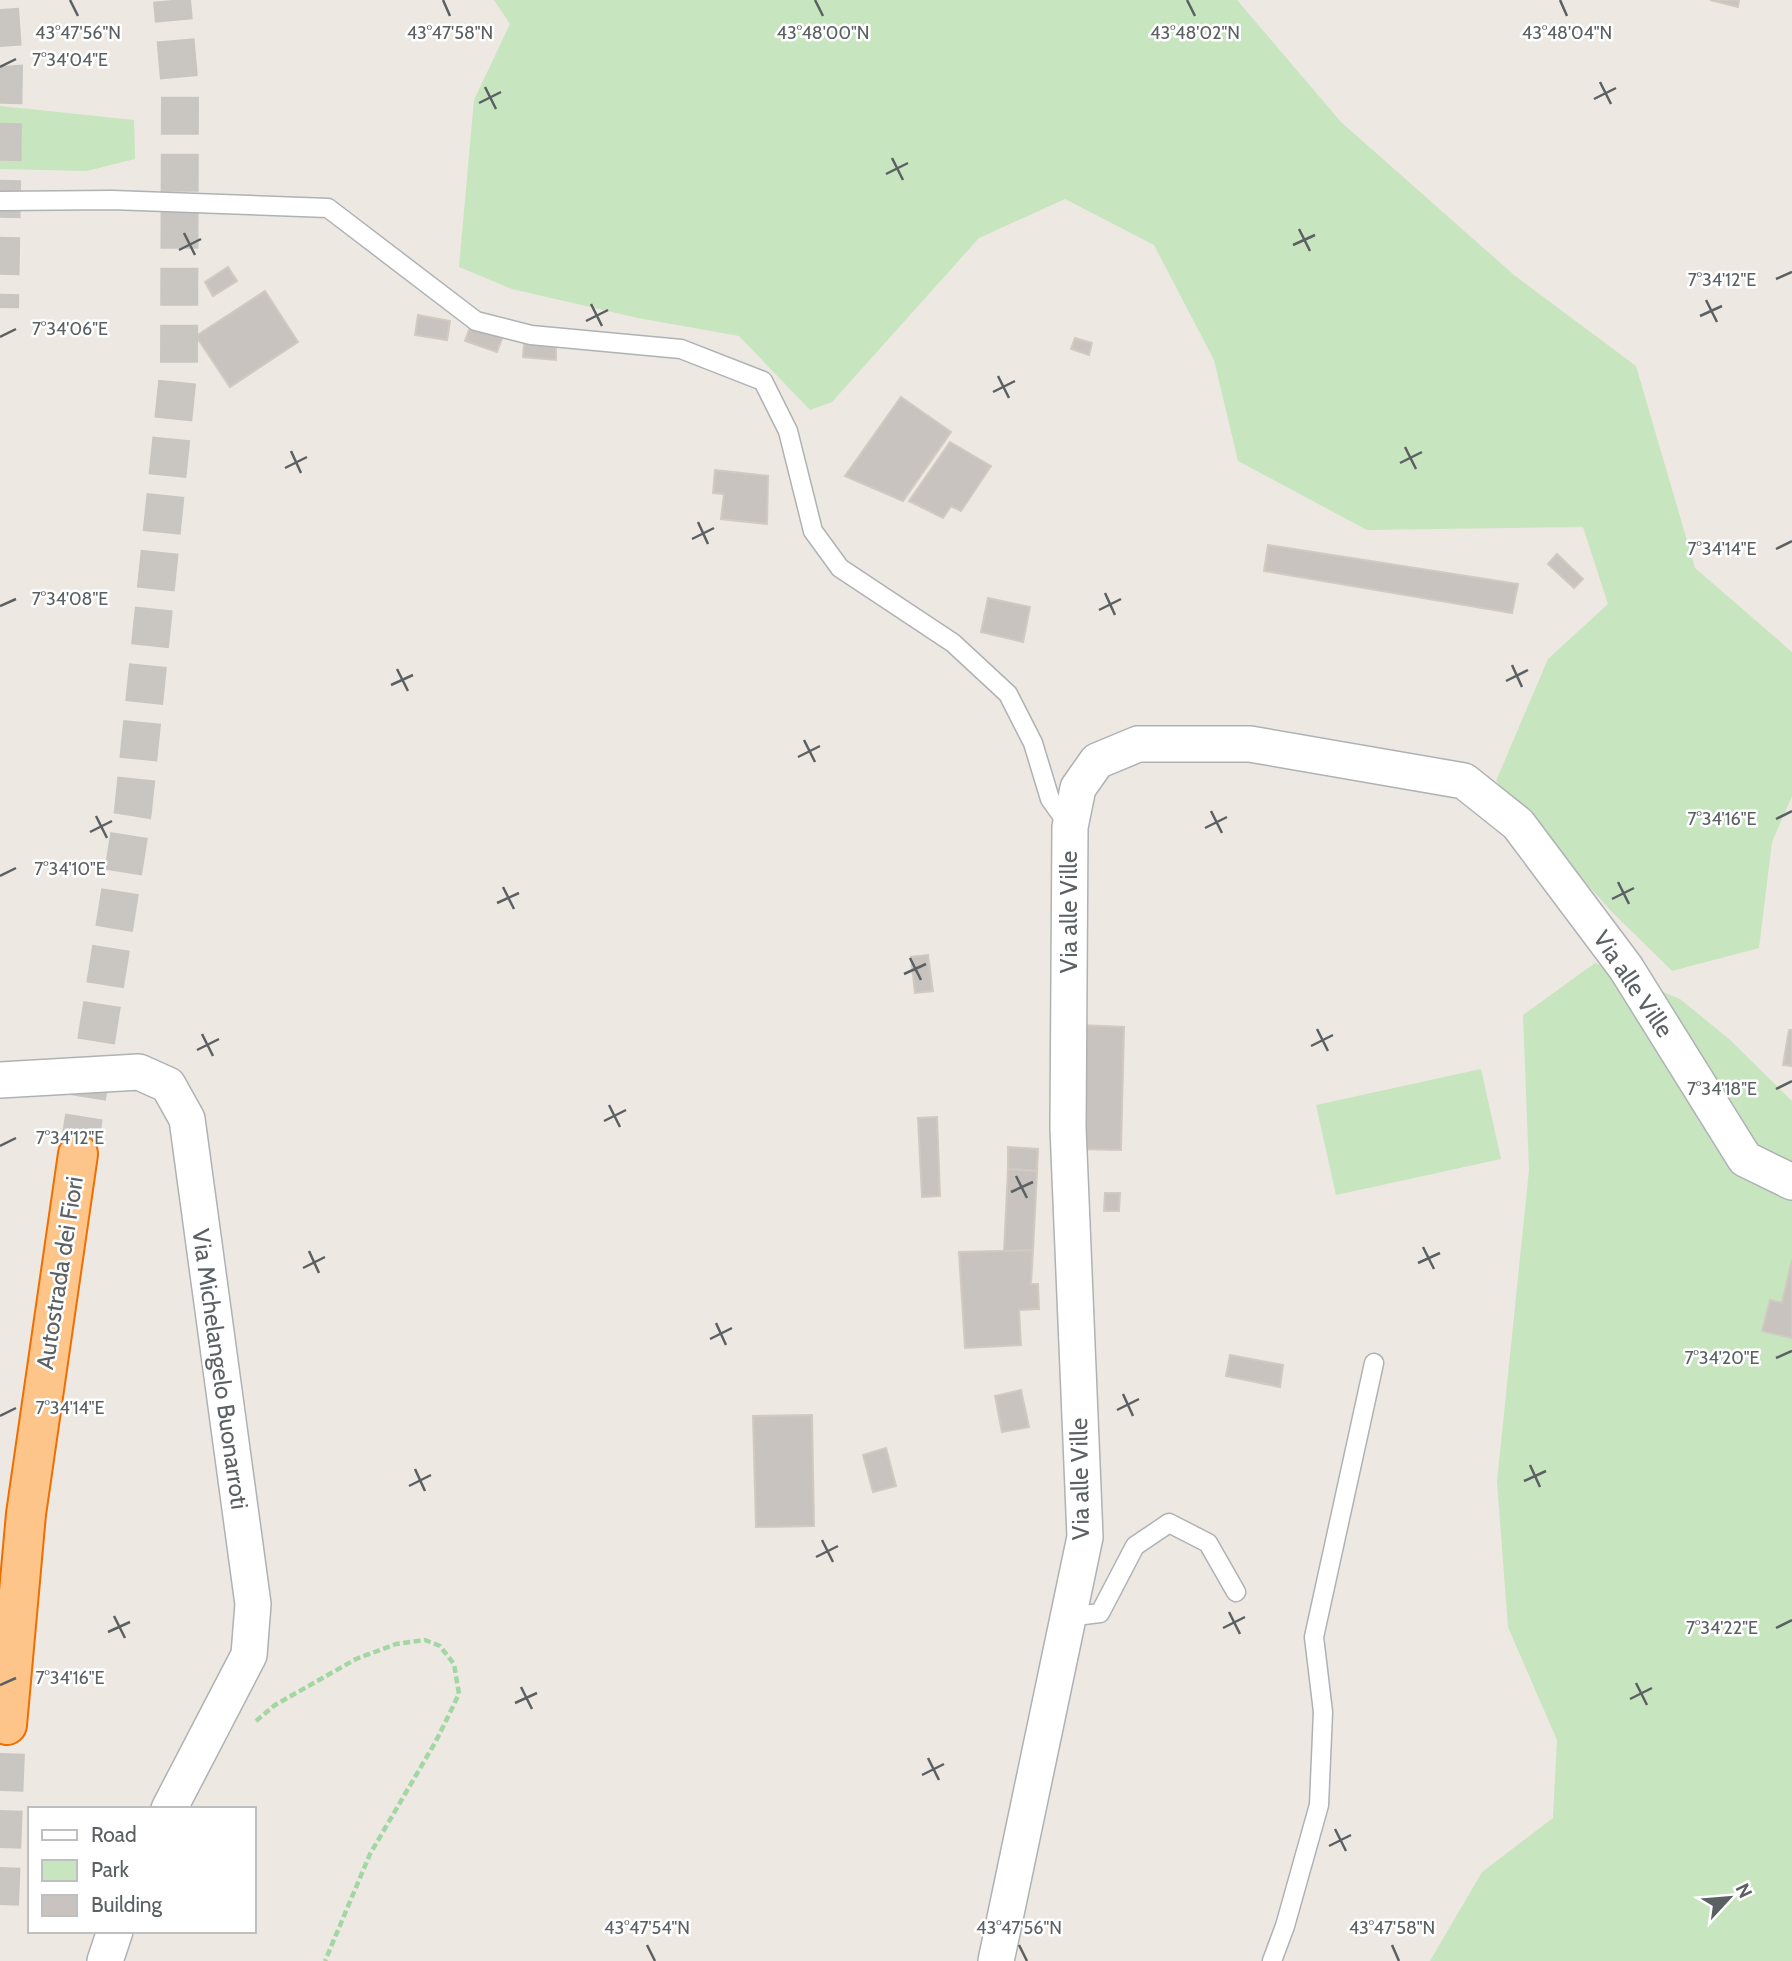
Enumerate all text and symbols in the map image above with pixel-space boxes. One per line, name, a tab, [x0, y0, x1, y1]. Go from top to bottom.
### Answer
text: 43°47'56"N	[35, 22, 121, 44]
text: 43°47'58"N	[407, 22, 493, 44]
text: 43°48'00"N	[777, 22, 869, 44]
text: 43°48'02"N	[1150, 22, 1240, 44]
text: 43°48'04"N	[1522, 22, 1612, 44]
text: 7°34'04"E	[32, 49, 108, 71]
text: 7°34'12"E	[1688, 269, 1756, 291]
text: 7°34'06"E	[32, 318, 108, 340]
text: 7°34'14"E	[1687, 538, 1757, 560]
text: 7°34'08"E	[32, 588, 108, 610]
text: 7°34'16"E	[1687, 808, 1757, 830]
street label: Via alle Ville	[1054, 851, 1083, 973]
text: 7°34'10"E	[34, 858, 106, 880]
street label: Via alle Ville	[1587, 925, 1680, 1043]
text: 7°34'18"E	[1687, 1078, 1757, 1100]
text: 7°34'12"E	[36, 1127, 104, 1149]
street label: Autostrada dei Fiori	[30, 1174, 89, 1371]
street label: Via Michelangelo Buonarroti	[186, 1227, 255, 1511]
text: 7°34'20"E	[1684, 1347, 1760, 1369]
text: 7°34'14"E	[35, 1397, 105, 1419]
street label: Via alle Ville	[1064, 1418, 1095, 1540]
text: 7°34'22"E	[1686, 1617, 1758, 1639]
text: 7°34'16"E	[35, 1667, 105, 1689]
legend	[28, 1807, 256, 1933]
text: Road	[91, 1822, 137, 1847]
text: Park	[91, 1857, 129, 1882]
north arrow	[1694, 1863, 1764, 1933]
text: N	[1731, 1880, 1757, 1902]
text: Building	[91, 1892, 163, 1917]
text: 43°47'54"N	[604, 1917, 690, 1939]
text: 43°47'56"N	[976, 1917, 1062, 1939]
text: 43°47'58"N	[1349, 1917, 1435, 1939]

